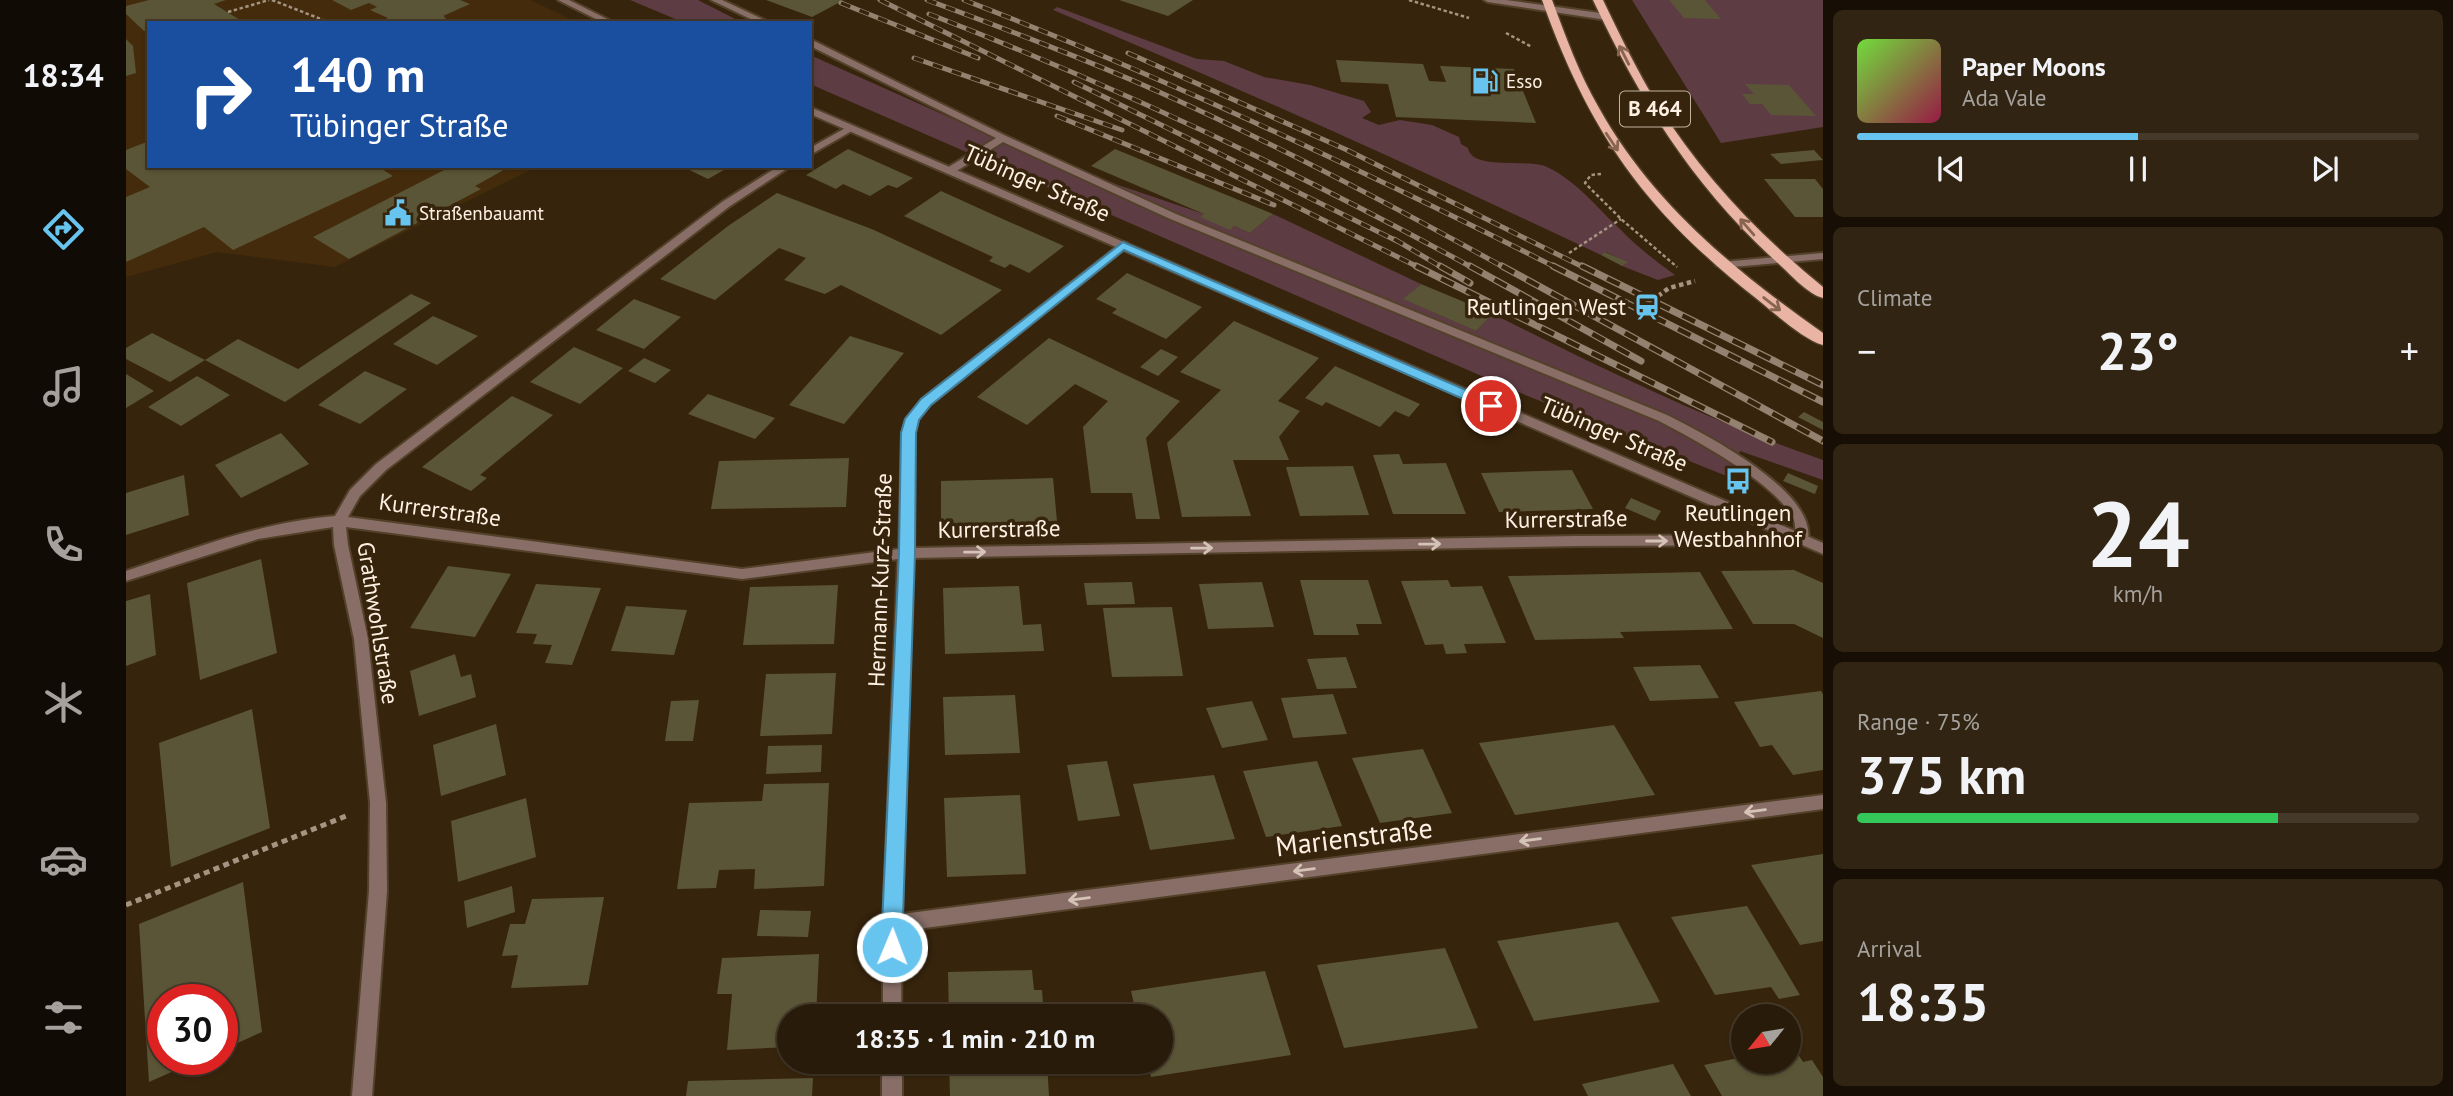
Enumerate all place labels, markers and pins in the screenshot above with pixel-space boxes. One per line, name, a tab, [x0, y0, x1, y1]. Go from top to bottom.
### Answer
fuel station icon: Esso	[1470, 66, 1500, 96]
place label: Esso	[1506, 69, 1542, 93]
public building icon: Straßenbauamt	[383, 198, 413, 228]
place label: Straßenbauamt	[419, 201, 544, 225]
place label: Reutlingen West	[1467, 292, 1626, 321]
station icon: Reutlingen West	[1632, 292, 1662, 322]
pin	[1461, 376, 1521, 436]
bus stop icon: Reutlingen Westbahnhof	[1723, 466, 1753, 496]
place label: Reutlingen Westbahnhof	[1674, 498, 1804, 553]

